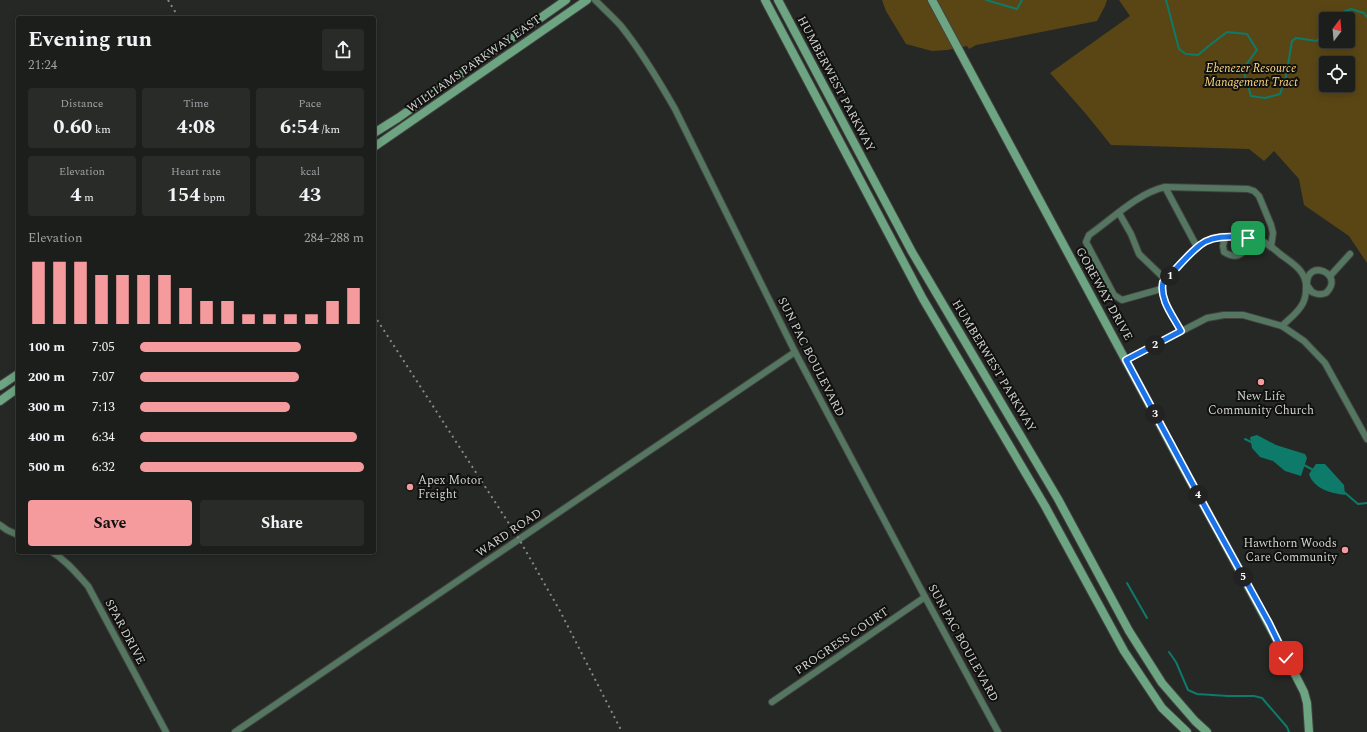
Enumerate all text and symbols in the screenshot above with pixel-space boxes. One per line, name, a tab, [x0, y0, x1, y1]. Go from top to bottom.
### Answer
street label: WILLIAMS PARKWAY EAST	[403, 10, 545, 118]
north arrow	[1319, 12, 1355, 48]
map controls	[1319, 12, 1355, 92]
street label: HUMBERWEST PARKWAY	[792, 13, 880, 156]
text: Evening run	[28, 23, 152, 56]
button: share	[322, 29, 364, 71]
text: 21:24	[28, 55, 57, 75]
button: locate	[1319, 56, 1355, 92]
park label: Ebenezer Resource Management Tract	[1204, 59, 1298, 92]
text: Distance	[61, 95, 103, 112]
text: Time	[183, 95, 209, 112]
text: Pace	[299, 95, 321, 112]
text: 0.60	[53, 112, 92, 142]
text: 4:08	[176, 112, 216, 142]
text: 6:54	[280, 112, 319, 142]
text: km	[92, 121, 111, 138]
text: /km	[319, 121, 340, 138]
text: Elevation	[59, 163, 105, 180]
text: Heart rate	[171, 163, 221, 180]
text: kcal	[300, 163, 320, 180]
text: 4	[70, 180, 82, 210]
text: 154	[167, 180, 201, 210]
text: 43	[299, 180, 321, 210]
text: m	[82, 189, 94, 206]
text: bpm	[201, 189, 225, 206]
pin	[1231, 221, 1265, 255]
icon: arrive	[1237, 227, 1259, 249]
text: Elevation	[28, 228, 82, 248]
text: 284–288 m	[304, 228, 364, 248]
street label: GOREWAY DRIVE	[1070, 244, 1138, 344]
pin: 1	[1160, 266, 1180, 286]
text: 1	[1167, 267, 1173, 284]
street label: SUN PAC BOULEVARD	[773, 294, 849, 420]
street label: HUMBERWEST PARKWAY	[947, 296, 1041, 436]
pin: 2	[1145, 335, 1165, 355]
text: 2	[1152, 336, 1158, 353]
text: 100 m	[28, 337, 65, 357]
text: 7:05	[92, 337, 115, 357]
text: 200 m	[28, 367, 65, 387]
text: 7:07	[92, 367, 115, 387]
marker: New Life Community Church	[1256, 377, 1266, 387]
place label: New Life Community Church	[1208, 387, 1314, 420]
text: 300 m	[28, 397, 65, 417]
text: 7:13	[92, 397, 115, 417]
pin: 3	[1145, 404, 1165, 424]
text: 3	[1152, 405, 1158, 422]
text: 400 m	[28, 427, 65, 447]
text: 6:34	[92, 427, 115, 447]
text: 500 m	[28, 457, 65, 477]
text: 6:32	[92, 457, 115, 477]
place label: Apex Motor Freight	[418, 471, 482, 504]
marker: Apex Motor Freight	[405, 482, 415, 492]
pin: 4	[1188, 485, 1208, 505]
text: 4	[1195, 486, 1201, 503]
button: Save	[28, 500, 192, 546]
button: Share	[200, 500, 364, 546]
street label: WARD ROAD	[472, 504, 546, 562]
place label: Hawthorn Woods Care Community	[1243, 534, 1338, 567]
marker: Hawthorn Woods Care Community	[1340, 545, 1350, 555]
pin: 5	[1233, 567, 1253, 587]
text: 5	[1240, 568, 1246, 585]
street label: SUN PAC BOULEVARD	[923, 581, 1003, 705]
street label: SPAR DRIVE	[100, 596, 150, 668]
street label: PROGRESS COURT	[791, 602, 893, 680]
pin	[1269, 641, 1303, 675]
icon: check	[1275, 647, 1297, 669]

